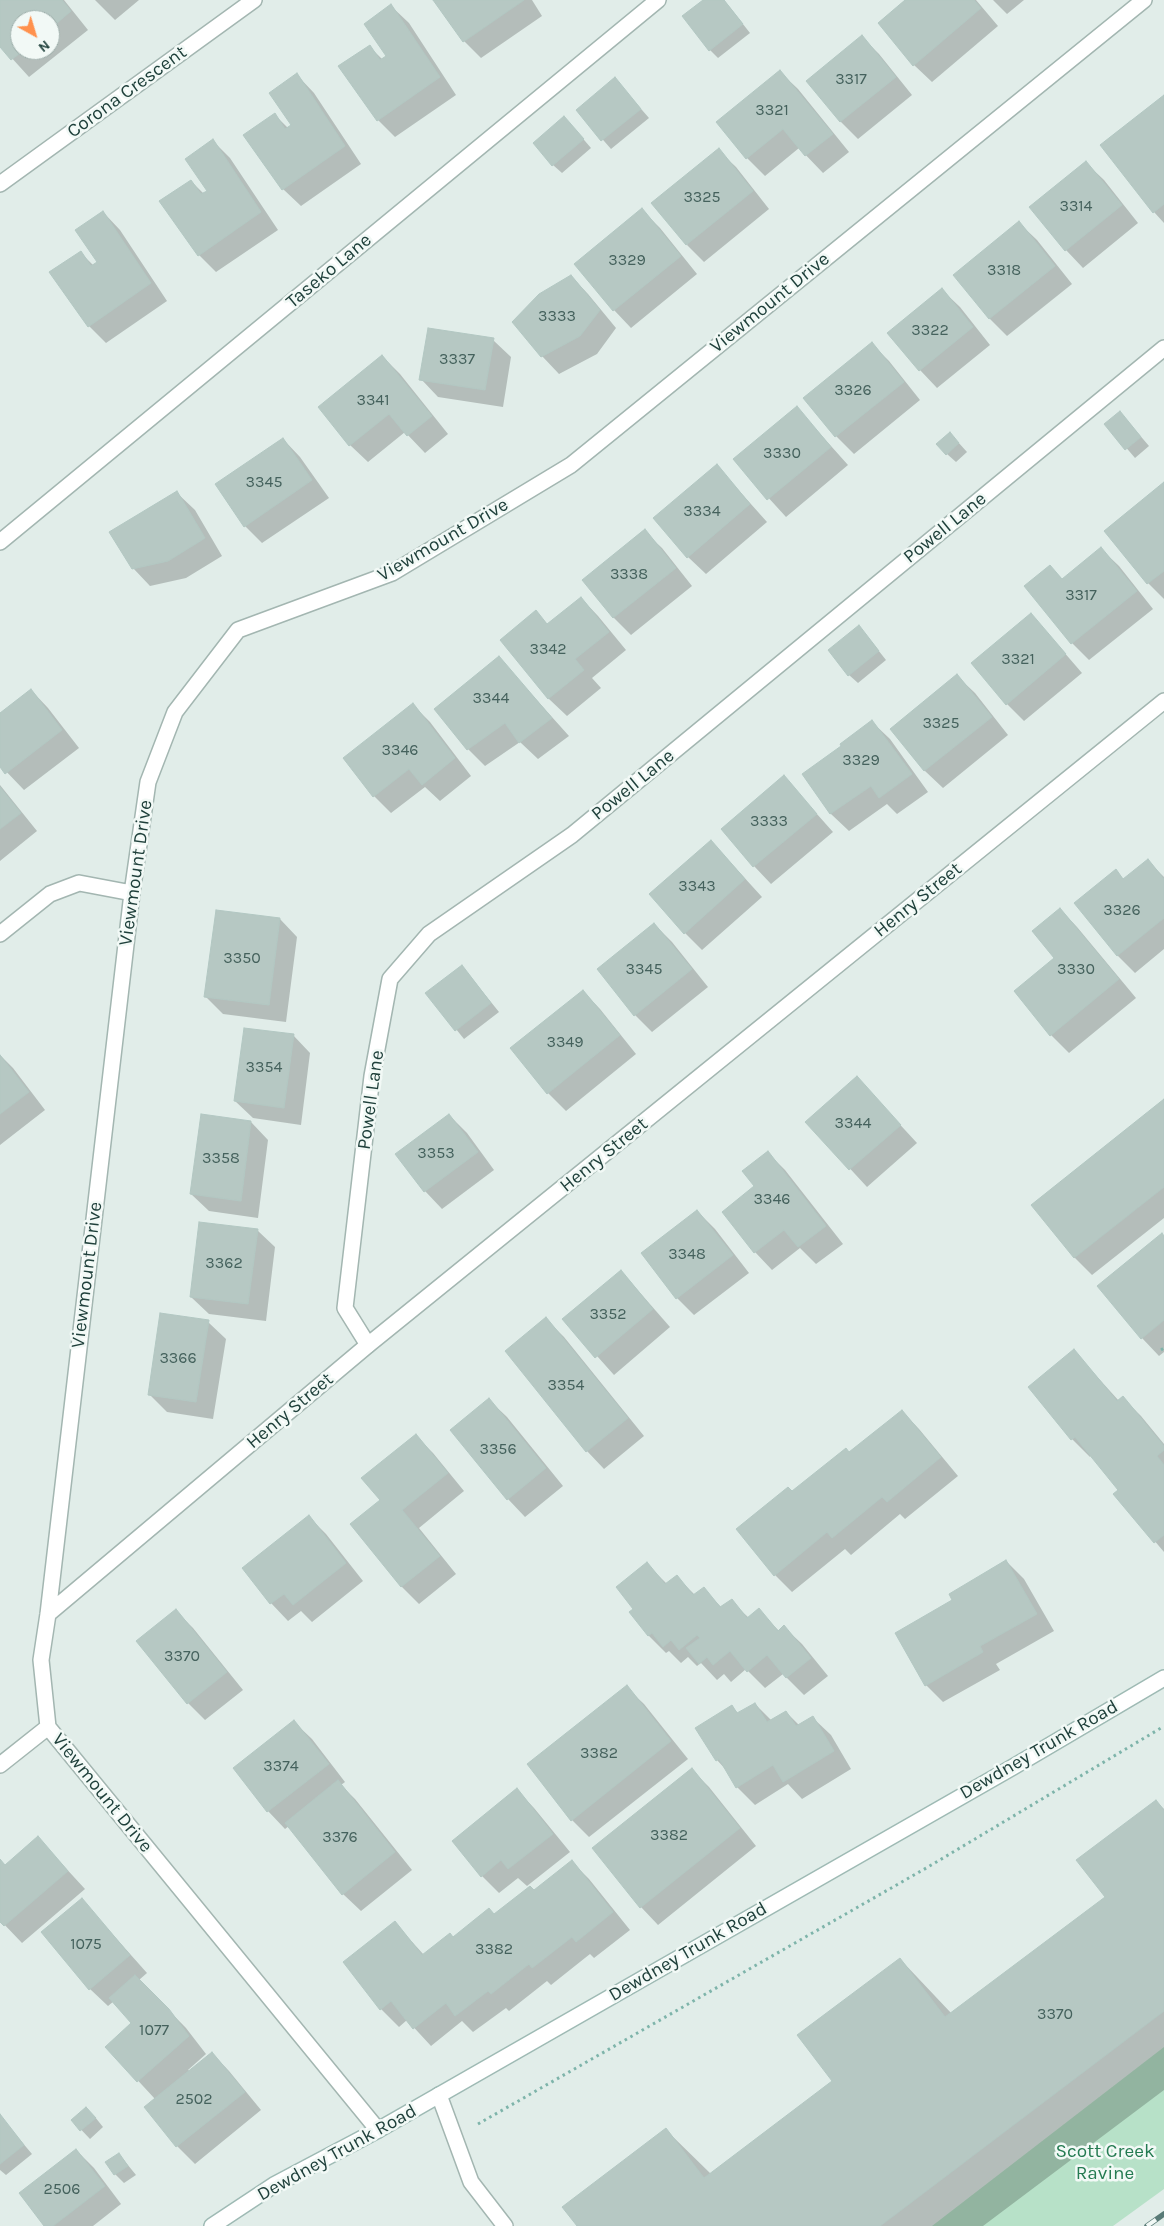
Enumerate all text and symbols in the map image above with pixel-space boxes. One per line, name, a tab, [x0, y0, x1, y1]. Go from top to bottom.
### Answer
north arrow	[10, 10, 60, 60]
text: N	[35, 36, 53, 56]
street label: Corona Crescent	[63, 41, 191, 143]
house number: 3317	[835, 69, 867, 89]
house number: 3321	[755, 100, 789, 120]
house number: 3325	[683, 187, 721, 207]
house number: 3314	[1059, 196, 1093, 216]
street label: Taseko Lane	[282, 229, 376, 313]
street label: Viewmount Drive	[706, 248, 834, 358]
house number: 3329	[608, 250, 646, 270]
house number: 3318	[987, 260, 1021, 280]
house number: 3333	[538, 306, 576, 326]
house number: 3322	[911, 320, 949, 340]
house number: 3337	[439, 349, 475, 369]
house number: 3326	[834, 380, 872, 400]
house number: 3341	[356, 390, 390, 410]
house number: 3330	[763, 443, 801, 463]
house number: 3345	[246, 472, 282, 492]
street label: Powell Lane	[899, 488, 991, 568]
street label: Viewmount Drive	[374, 493, 512, 587]
house number: 3334	[683, 501, 721, 521]
house number: 3338	[610, 564, 648, 584]
house number: 3317	[1065, 585, 1097, 605]
house number: 3342	[529, 639, 567, 659]
house number: 3321	[1001, 649, 1035, 669]
house number: 3344	[473, 688, 509, 708]
house number: 3325	[922, 713, 960, 733]
house number: 3346	[382, 740, 418, 760]
street label: Powell Lane	[587, 745, 679, 825]
house number: 3329	[842, 750, 880, 770]
street label: Viewmount Drive	[114, 799, 158, 947]
house number: 3333	[750, 811, 788, 831]
street label: Henry Street	[870, 858, 966, 942]
house number: 3343	[678, 876, 716, 896]
house number: 3326	[1103, 900, 1141, 920]
house number: 3350	[223, 948, 261, 968]
house number: 3345	[626, 959, 662, 979]
house number: 3330	[1057, 959, 1095, 979]
house number: 3349	[546, 1032, 584, 1052]
street label: Powell Lane	[353, 1049, 389, 1151]
house number: 3354	[246, 1057, 282, 1077]
street label: Henry Street	[556, 1113, 652, 1197]
house number: 3344	[835, 1113, 871, 1133]
house number: 3353	[417, 1143, 455, 1163]
house number: 3358	[202, 1148, 240, 1168]
house number: 3346	[754, 1189, 790, 1209]
street label: Viewmount Drive	[67, 1201, 107, 1349]
house number: 3348	[668, 1244, 706, 1264]
house number: 3362	[205, 1253, 243, 1273]
house number: 3352	[589, 1304, 627, 1324]
house number: 3366	[159, 1348, 197, 1368]
street label: Henry Street	[242, 1368, 338, 1454]
house number: 3354	[548, 1375, 584, 1395]
house number: 3356	[479, 1439, 517, 1459]
house number: 3370	[164, 1646, 200, 1666]
street label: Dewdney Trunk Road	[956, 1695, 1122, 1805]
street label: Viewmount Drive	[47, 1729, 157, 1857]
house number: 3382	[580, 1743, 618, 1763]
house number: 3374	[263, 1756, 299, 1776]
house number: 3382	[650, 1825, 688, 1845]
house number: 3376	[322, 1827, 358, 1847]
street label: Dewdney Trunk Road	[605, 1897, 771, 2007]
house number: 1075	[70, 1934, 102, 1954]
house number: 3382	[475, 1939, 513, 1959]
house number: 3370	[1037, 2004, 1073, 2024]
house number: 1077	[139, 2020, 169, 2040]
house number: 2502	[175, 2089, 213, 2109]
street label: Dewdney Trunk Road	[253, 2100, 421, 2206]
park label: Scott Creek Ravine	[1055, 2141, 1155, 2185]
house number: 2506	[44, 2179, 80, 2199]

